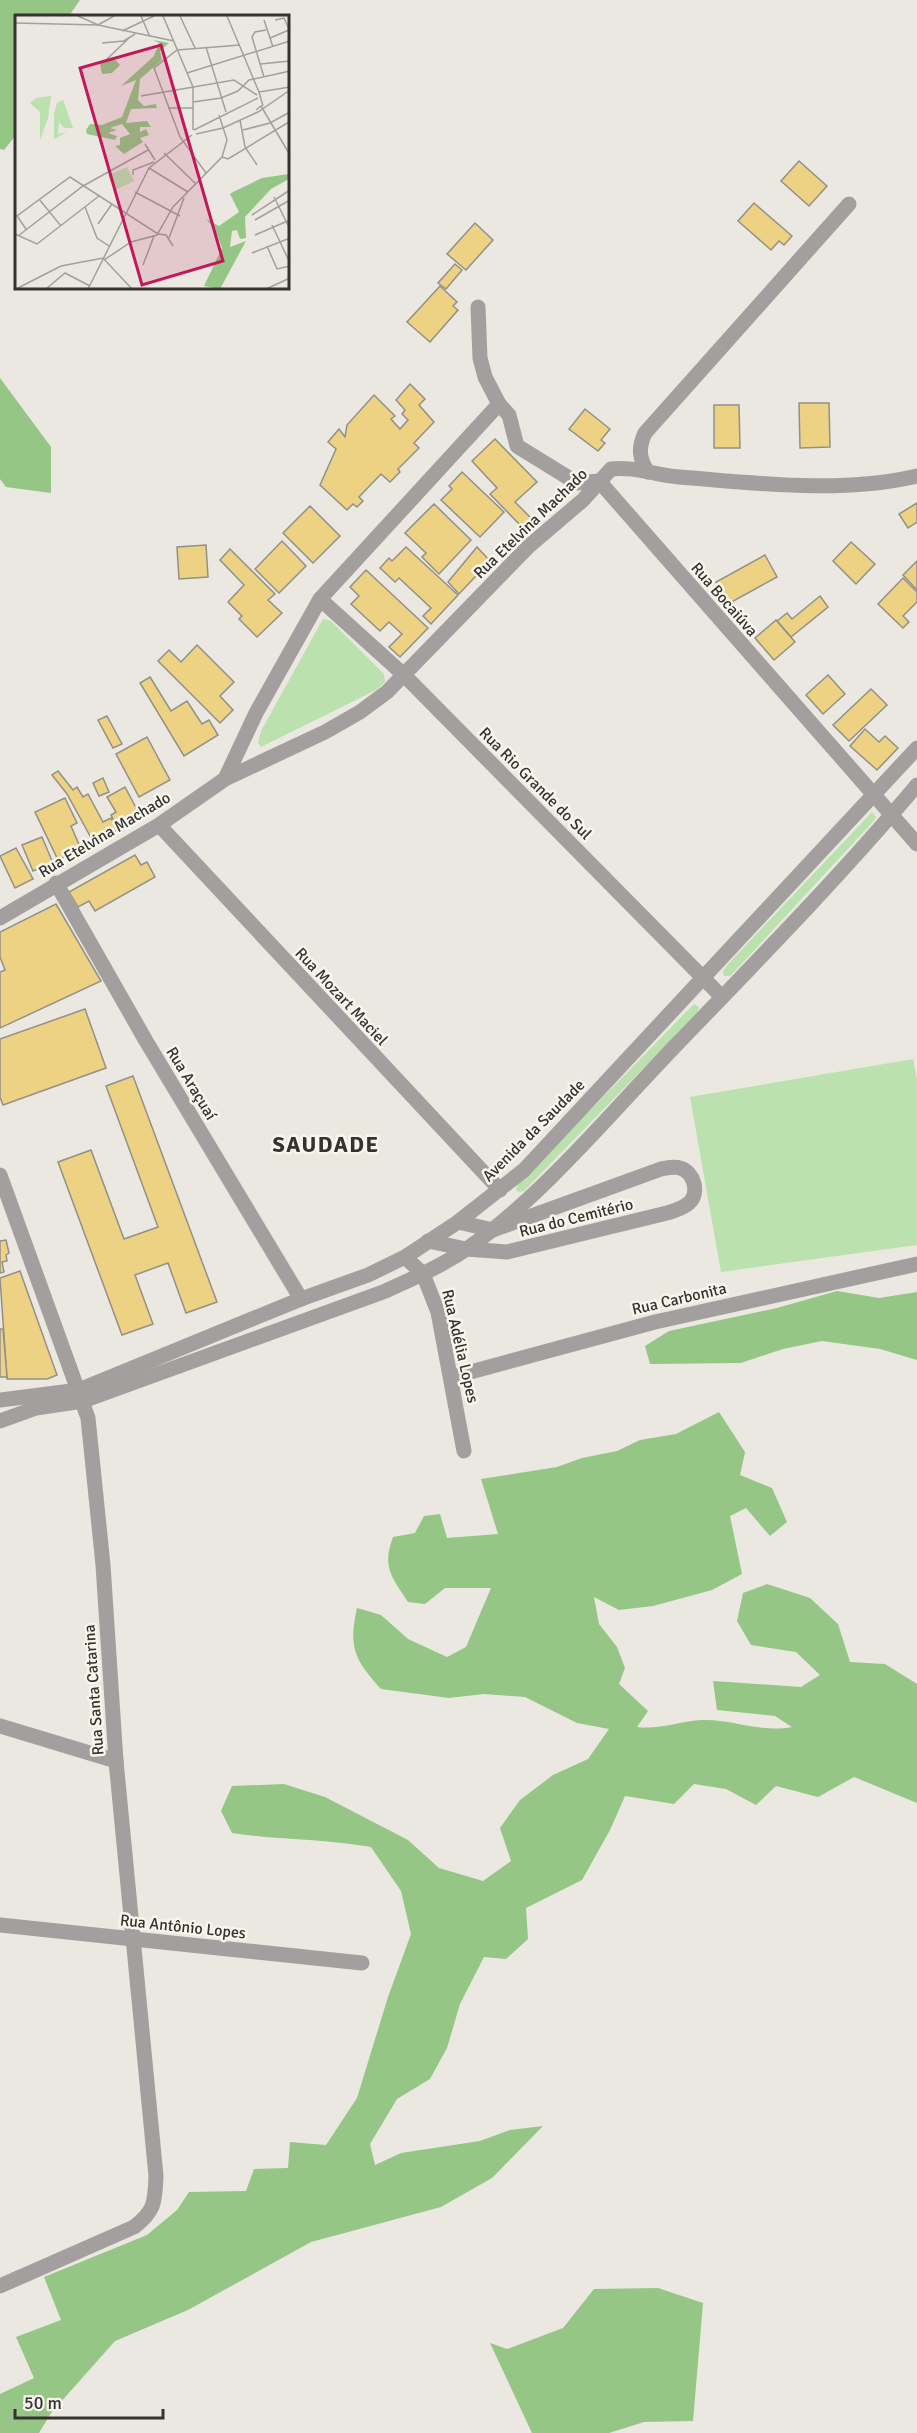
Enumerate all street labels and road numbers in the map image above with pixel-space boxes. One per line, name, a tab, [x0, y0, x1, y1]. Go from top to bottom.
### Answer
street label: Rua Etelvina Machado	[470, 464, 592, 583]
street label: Rua Bocaiúva	[687, 558, 762, 641]
street label: Rua Rio Grande do Sul	[475, 723, 596, 844]
street label: Rua Etelvina Machado	[35, 788, 174, 882]
street label: Rua Mozart Maciel	[291, 943, 392, 1050]
street label: Rua Araçuaí	[161, 1043, 221, 1124]
street label: Avenida da Saudade	[478, 1075, 589, 1186]
street label: Rua do Cemitério	[517, 1194, 635, 1242]
street label: Rua Carbonita	[630, 1278, 729, 1320]
street label: Rua Adélia Lopes	[437, 1287, 483, 1405]
street label: Rua Santa Catarina	[79, 1624, 109, 1756]
street label: Rua Antônio Lopes	[119, 1910, 247, 1944]

